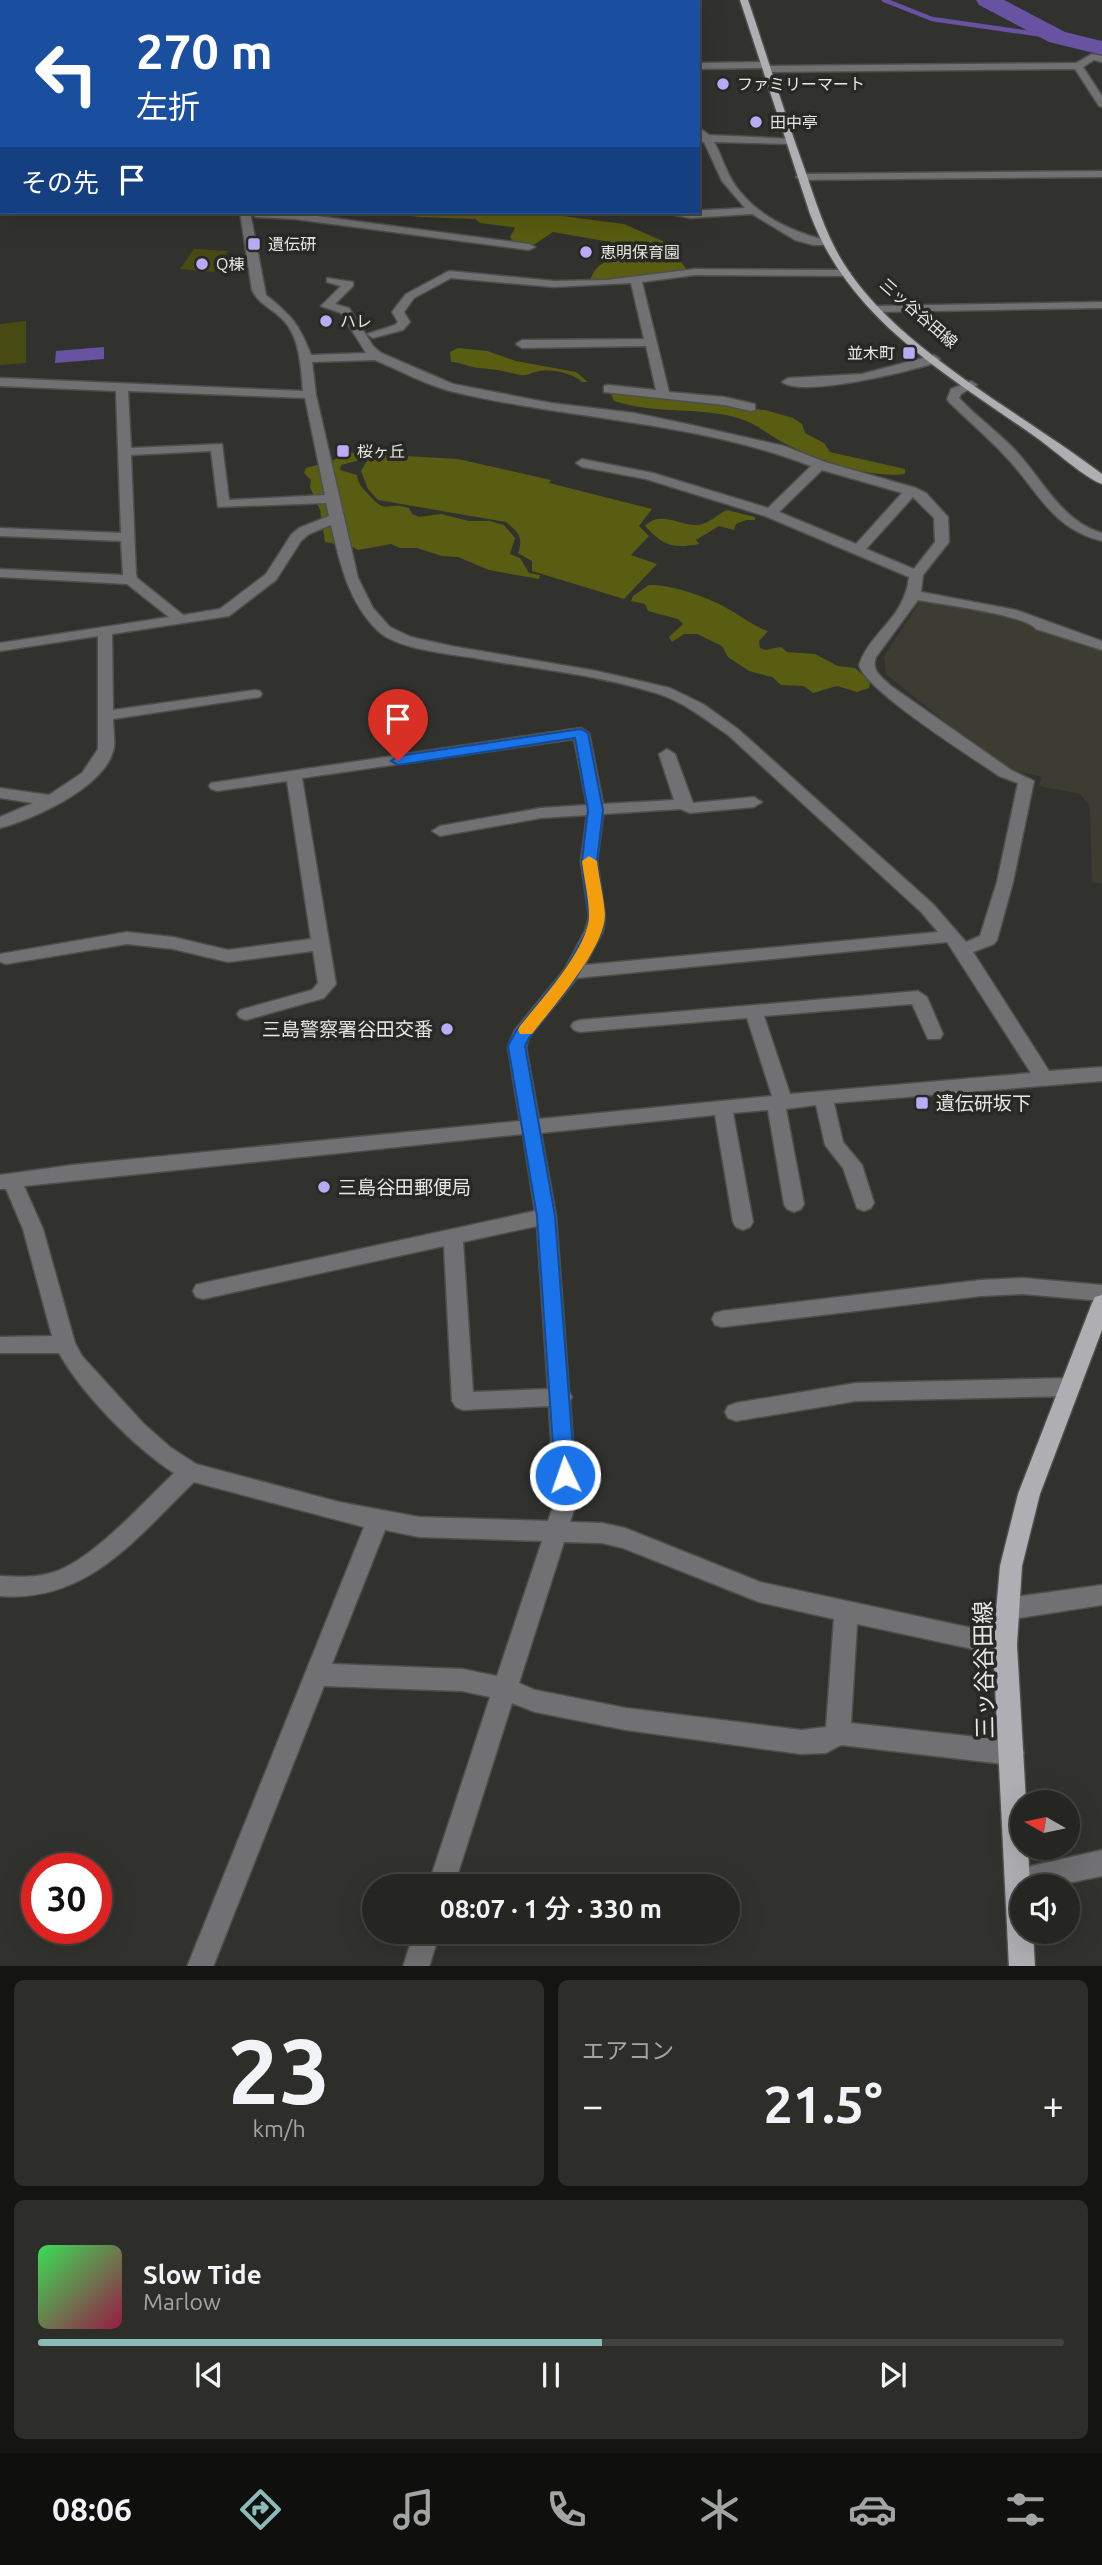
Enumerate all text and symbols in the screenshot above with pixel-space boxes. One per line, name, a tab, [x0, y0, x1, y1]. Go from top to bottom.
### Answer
text: 270 m	[136, 23, 273, 78]
icon: left	[21, 28, 112, 119]
place label: ファミリーマート	[737, 75, 865, 93]
marker: ファミリーマート	[715, 76, 731, 92]
text: 左折	[136, 88, 200, 124]
place label: 田中亭	[770, 113, 818, 131]
marker: 田中亭	[748, 114, 764, 130]
icon: arrive	[113, 161, 151, 199]
text: その先	[21, 168, 99, 197]
place label: 遺伝研	[268, 235, 316, 253]
marker: 遺伝研	[246, 236, 262, 252]
place label: 恵明保育園	[600, 243, 680, 261]
marker: 恵明保育園	[578, 244, 594, 260]
place label: Q棟	[216, 255, 244, 273]
marker: Q棟	[194, 256, 210, 272]
street label: 三ッ谷谷田線	[877, 275, 961, 351]
place label: ハレ	[340, 312, 372, 330]
marker: ハレ	[318, 313, 334, 329]
place label: 並木町	[847, 344, 895, 362]
marker: 並木町	[901, 345, 917, 361]
place label: 桜ヶ丘	[357, 442, 405, 460]
marker: 桜ヶ丘	[335, 443, 351, 459]
pin	[368, 689, 428, 761]
icon: arrive	[379, 700, 417, 738]
place label: 三島警察署谷田交番	[262, 1018, 433, 1040]
marker: 三島警察署谷田交番	[439, 1021, 455, 1037]
place label: 遺伝研坂下	[936, 1092, 1031, 1114]
marker: 遺伝研坂下	[914, 1095, 930, 1111]
place label: 三島谷田郵便局	[338, 1176, 471, 1198]
marker: 三島谷田郵便局	[316, 1179, 332, 1195]
position arrow	[528, 1438, 602, 1512]
street label: 三ッ谷谷田線	[970, 1601, 997, 1739]
north arrow	[1010, 1790, 1080, 1860]
map controls	[1010, 1790, 1080, 1944]
speed limit sign: 30	[21, 1853, 112, 1944]
button: sound	[1010, 1874, 1080, 1944]
text: 08:07 · 1 分 · 330 m	[440, 1894, 662, 1923]
text: 23	[228, 2019, 330, 2121]
text: エアコン	[582, 2038, 674, 2063]
text: 21.5°	[763, 2075, 883, 2133]
text: −	[582, 2084, 603, 2126]
text: +	[1043, 2084, 1064, 2126]
text: km/h	[252, 2116, 306, 2141]
text: Slow Tide	[143, 2260, 262, 2289]
text: Marlow	[143, 2289, 221, 2314]
icon: previous	[190, 2356, 228, 2394]
icon: pause	[532, 2356, 570, 2394]
icon: next	[874, 2356, 912, 2394]
icon: directions	[236, 2485, 285, 2534]
icon: music	[389, 2485, 438, 2534]
icon: phone	[542, 2485, 591, 2534]
icon: climate	[695, 2485, 744, 2534]
icon: car	[848, 2485, 897, 2534]
icon: filters	[1001, 2485, 1050, 2534]
text: 08:06	[52, 2491, 132, 2527]

